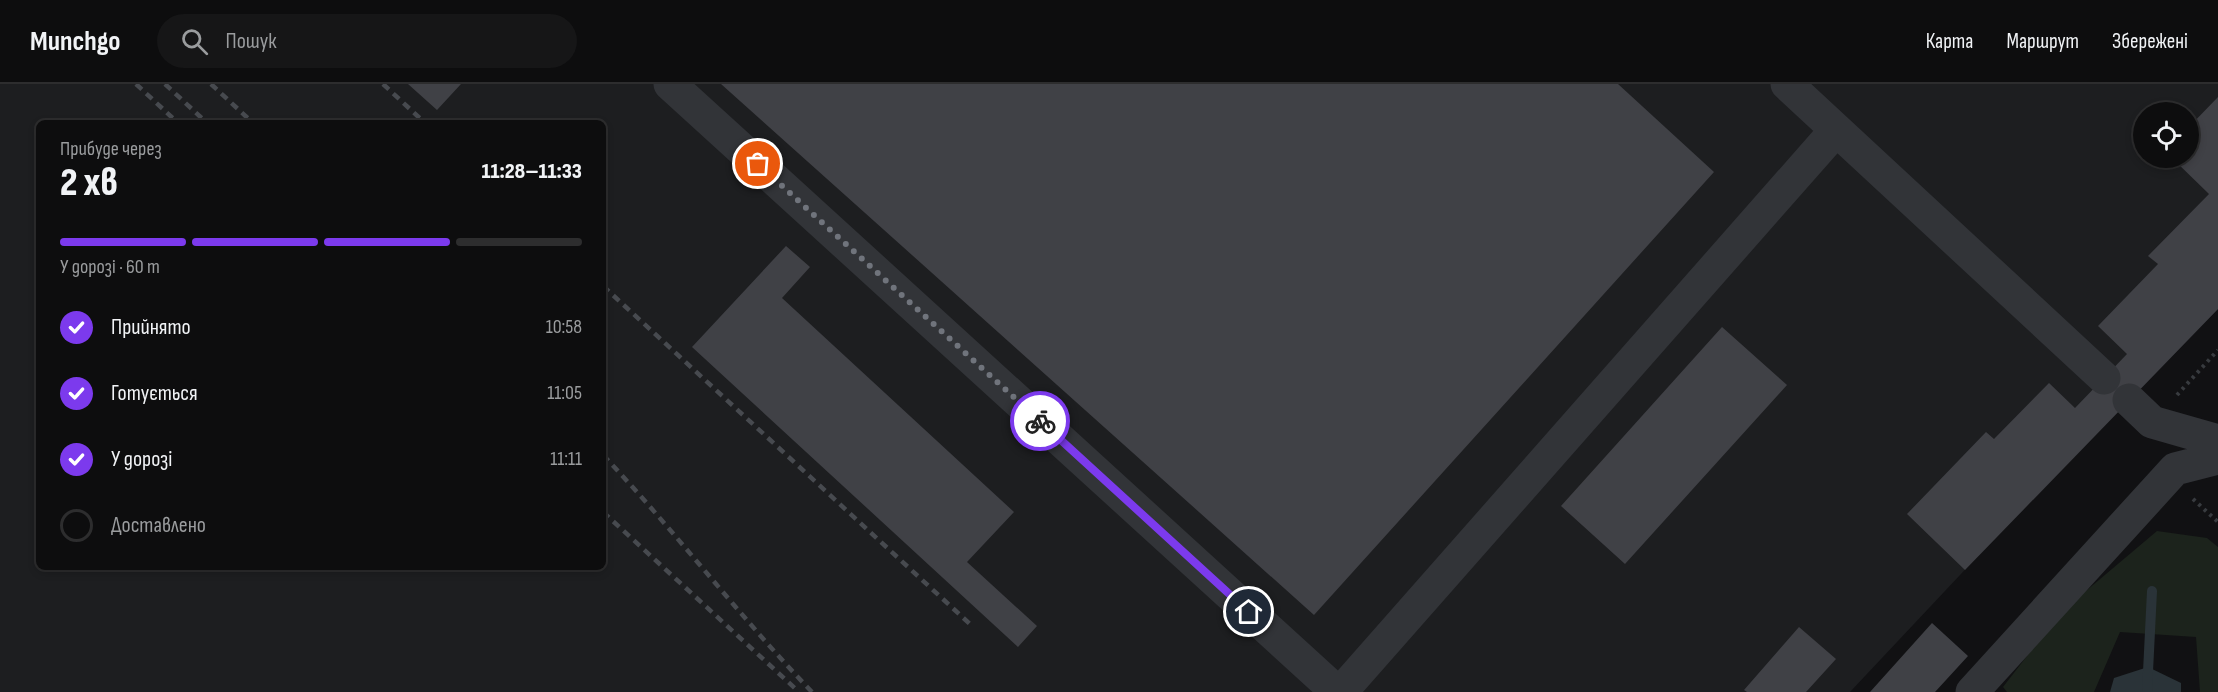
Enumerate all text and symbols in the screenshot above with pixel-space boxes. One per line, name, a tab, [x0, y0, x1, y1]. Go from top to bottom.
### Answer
search box	[157, 14, 577, 68]
text: Munchgo	[30, 25, 121, 58]
icon: search	[178, 25, 211, 58]
text: Пошук	[226, 28, 277, 55]
text: Карта	[1926, 29, 1973, 54]
text: Маршрут	[2006, 29, 2079, 54]
text: Збережені	[2112, 29, 2188, 54]
map controls	[2133, 102, 2199, 168]
button: locate	[2133, 102, 2199, 168]
text: Прибуде через	[60, 137, 162, 161]
pin	[732, 138, 783, 189]
icon: bag	[741, 147, 774, 180]
text: 11:28–11:33	[481, 158, 582, 185]
text: 2 хв	[60, 160, 118, 207]
text: У дорозі · 60 m	[60, 255, 160, 279]
icon: check	[60, 311, 93, 344]
text: Прийнято	[111, 314, 191, 341]
text: 10:58	[546, 315, 582, 339]
icon: check	[60, 377, 93, 410]
text: Готується	[111, 380, 198, 407]
text: 11:05	[547, 381, 582, 405]
courier	[1010, 391, 1070, 451]
icon: bike	[1024, 405, 1057, 438]
icon: check	[60, 443, 93, 476]
text: У дорозі	[111, 446, 172, 473]
text: 11:11	[550, 447, 582, 471]
text: Доставлено	[111, 512, 206, 539]
pin	[1223, 586, 1274, 637]
icon: home	[1232, 595, 1265, 628]

